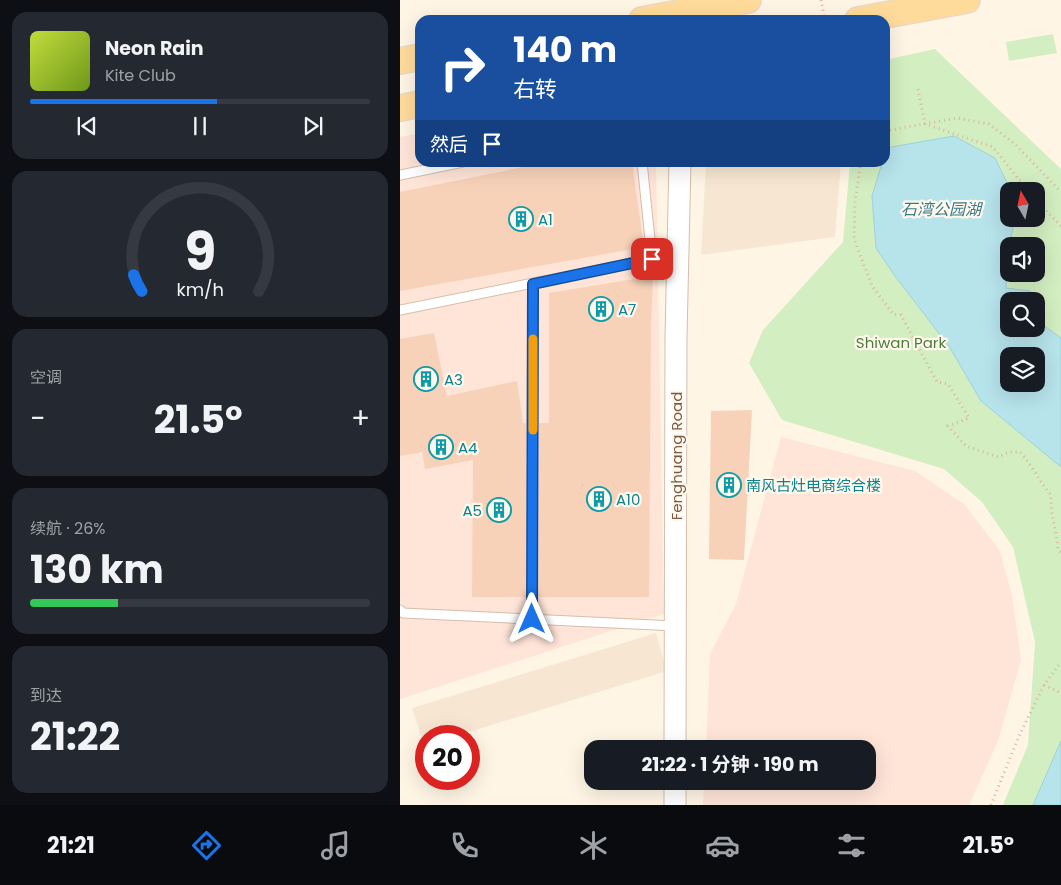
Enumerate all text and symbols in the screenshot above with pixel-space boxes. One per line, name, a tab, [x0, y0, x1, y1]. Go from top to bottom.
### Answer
text: 140 m	[513, 25, 617, 74]
text: Neon Rain	[105, 35, 204, 62]
icon: right	[430, 35, 495, 100]
text: Kite Club	[105, 64, 176, 87]
text: 右转	[513, 74, 557, 105]
icon: previous	[73, 112, 101, 140]
icon: pause	[186, 112, 214, 140]
icon: next	[299, 112, 327, 140]
icon: arrive	[478, 130, 506, 158]
text: 然后	[430, 131, 468, 158]
north arrow	[1000, 182, 1045, 228]
map controls	[1000, 182, 1045, 392]
water label: 石湾公园湖	[901, 198, 984, 221]
building icon: A1	[508, 206, 534, 232]
place label: A1	[538, 209, 553, 230]
text: 9	[184, 215, 216, 288]
button: sound	[1000, 237, 1045, 282]
pin	[631, 238, 673, 280]
icon: arrive	[638, 245, 666, 273]
text: km/h	[176, 277, 224, 302]
button: search	[1000, 292, 1045, 337]
building icon: A7	[588, 296, 614, 322]
place label: A7	[618, 299, 636, 320]
park label: Shiwan Park	[856, 332, 946, 353]
button: layers	[1000, 347, 1045, 392]
text: 空调	[30, 366, 62, 389]
building icon: A3	[413, 366, 439, 392]
place label: A3	[444, 369, 463, 390]
street label: Fenghuang Road	[666, 392, 687, 520]
text: 21.5°	[154, 393, 243, 446]
text: −	[30, 399, 45, 438]
text: +	[351, 399, 370, 438]
building icon: A4	[428, 434, 454, 460]
place label: A4	[458, 437, 478, 458]
building icon: 南风古灶电商综合楼	[716, 472, 742, 498]
place label: 南风古灶电商综合楼	[746, 475, 881, 496]
building icon: A10	[586, 486, 612, 512]
place label: A10	[616, 489, 640, 510]
building icon: A5	[486, 497, 512, 523]
place label: A5	[462, 500, 482, 521]
text: 续航 · 26%	[30, 517, 105, 540]
text: 130 km	[30, 543, 164, 596]
position arrow	[505, 592, 557, 644]
text: 到达	[30, 684, 62, 707]
text: 21:22	[30, 710, 120, 763]
speed limit sign: 20	[415, 725, 480, 790]
text: 21:22 · 1 分钟 · 190 m	[641, 751, 819, 778]
icon: directions	[189, 828, 224, 863]
icon: music	[318, 828, 353, 863]
icon: phone	[447, 828, 482, 863]
icon: climate	[576, 828, 611, 863]
icon: car	[705, 828, 740, 863]
icon: filters	[834, 828, 869, 863]
text: 21:21	[47, 830, 95, 861]
text: 21.5°	[962, 830, 1014, 861]

